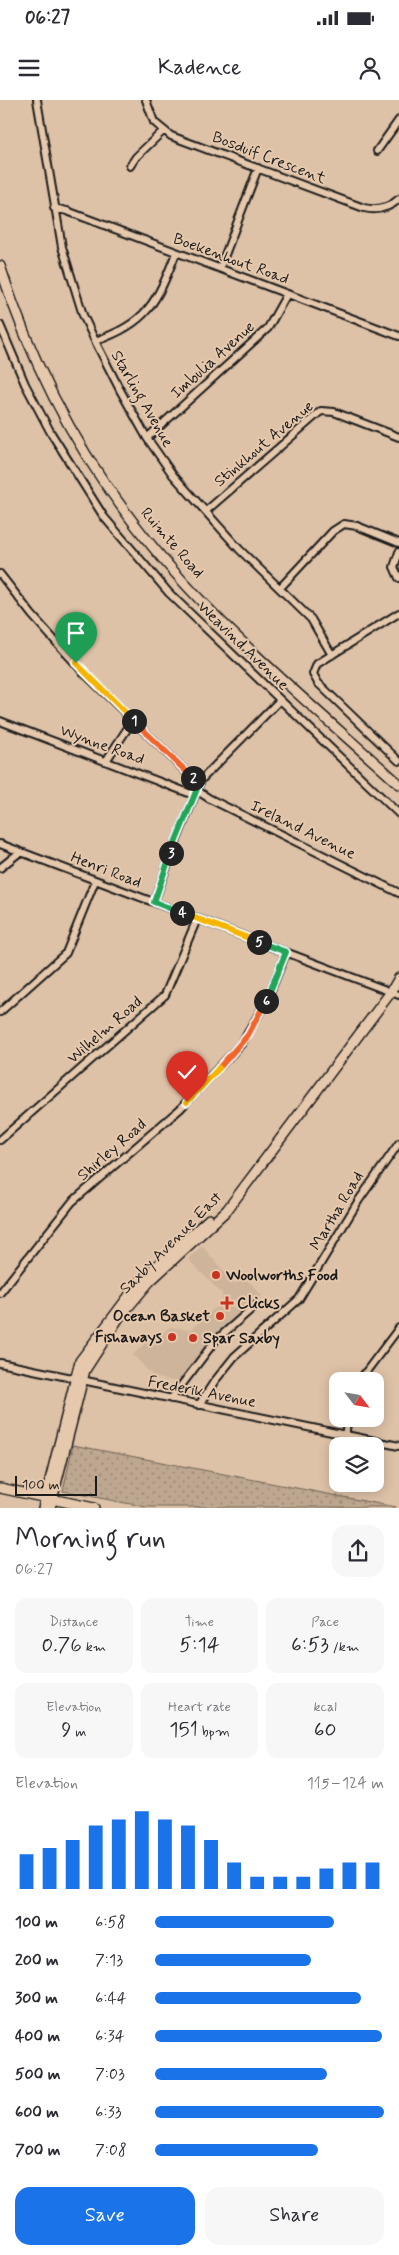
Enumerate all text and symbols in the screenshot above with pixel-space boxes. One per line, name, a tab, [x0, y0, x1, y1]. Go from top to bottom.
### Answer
text: 06:27	[25, 5, 70, 30]
icon: menu	[15, 54, 43, 82]
text: Kadence	[158, 54, 241, 82]
icon: person	[356, 54, 384, 82]
street label: Bosduif Crescent	[209, 127, 329, 190]
street label: Boekenhout Road	[170, 228, 292, 290]
street label: Imbulia Avenue	[166, 317, 260, 403]
street label: Starling Avenue	[105, 347, 178, 452]
street label: Stinkhout Avenue	[210, 396, 318, 492]
street label: Ruimte Road	[135, 503, 209, 583]
street label: Weavind Avenue	[193, 597, 294, 695]
pin	[55, 612, 97, 663]
icon: arrive	[62, 619, 90, 647]
pin: 1	[122, 708, 146, 734]
text: 1	[131, 712, 138, 730]
street label: Wynne Road	[57, 720, 147, 770]
pin: 2	[180, 766, 206, 790]
text: 2	[190, 769, 197, 787]
street label: Ireland Avenue	[247, 795, 359, 865]
pin: 3	[158, 840, 184, 866]
text: 3	[168, 844, 175, 862]
street label: Henri Road	[68, 847, 144, 893]
pin: 4	[170, 900, 194, 926]
text: 4	[178, 904, 187, 922]
pin: 5	[246, 930, 272, 954]
text: 5	[255, 933, 264, 951]
pin: 6	[254, 988, 278, 1014]
street label: Wilhelm Road	[63, 992, 147, 1068]
text: 6	[263, 992, 270, 1010]
pin	[166, 1051, 208, 1102]
icon: check	[173, 1058, 201, 1086]
street label: Shirley Road	[73, 1114, 151, 1186]
street label: Martha Road	[305, 1168, 369, 1254]
street label: Saxby Avenue East	[115, 1187, 227, 1299]
place label: Woolworths Food	[225, 1265, 338, 1286]
marker: Woolworths Food	[210, 1269, 222, 1281]
place label: Clicks	[237, 1293, 280, 1314]
marker: Clicks	[221, 1297, 233, 1309]
place label: Ocean Basket	[113, 1306, 210, 1327]
marker: Ocean Basket	[214, 1310, 226, 1322]
place label: Fishaways	[95, 1327, 163, 1348]
place label: Spar Saxby	[203, 1328, 280, 1349]
marker: Fishaways	[166, 1331, 178, 1343]
marker: Spar Saxby	[187, 1332, 199, 1344]
street label: Frederik Avenue	[146, 1371, 258, 1413]
north arrow	[329, 1372, 384, 1428]
map controls	[329, 1372, 384, 1492]
button: layers	[329, 1437, 384, 1492]
scale bar	[15, 1472, 98, 1496]
text: 100 m	[22, 1476, 60, 1494]
text: Morning run	[15, 1521, 166, 1558]
button: share	[332, 1525, 384, 1577]
text: 06:27	[15, 1559, 53, 1580]
text: Distance	[49, 1613, 98, 1631]
text: Time	[185, 1613, 214, 1631]
text: Pace	[311, 1613, 339, 1631]
text: 0.76	[41, 1631, 82, 1659]
text: 5:14	[179, 1631, 220, 1659]
text: 6:53	[291, 1631, 329, 1659]
text: km	[82, 1638, 106, 1656]
text: /km	[329, 1638, 359, 1656]
text: Elevation	[46, 1698, 101, 1716]
text: Heart rate	[168, 1698, 231, 1716]
text: kcal	[313, 1698, 337, 1716]
text: 9	[61, 1716, 72, 1744]
text: 151	[169, 1716, 198, 1744]
text: 60	[314, 1716, 337, 1744]
text: m	[72, 1723, 86, 1741]
text: bpm	[198, 1723, 230, 1741]
text: Elevation	[15, 1773, 78, 1794]
text: 115–124 m	[307, 1773, 384, 1794]
text: 100 m	[15, 1912, 58, 1933]
text: 6:58	[95, 1912, 126, 1933]
text: 200 m	[15, 1950, 59, 1971]
text: 7:13	[95, 1950, 123, 1971]
text: 300 m	[15, 1988, 58, 2009]
text: 6:44	[95, 1988, 127, 2009]
text: 400 m	[15, 2026, 60, 2047]
text: 6:34	[95, 2026, 124, 2047]
text: 500 m	[15, 2064, 60, 2085]
text: 7:03	[95, 2064, 125, 2085]
text: 600 m	[15, 2102, 59, 2123]
text: 6:33	[95, 2102, 121, 2123]
text: 700 m	[15, 2140, 61, 2161]
text: 7:08	[95, 2140, 127, 2161]
button: Save	[15, 2187, 195, 2245]
button: Share	[205, 2187, 384, 2245]

